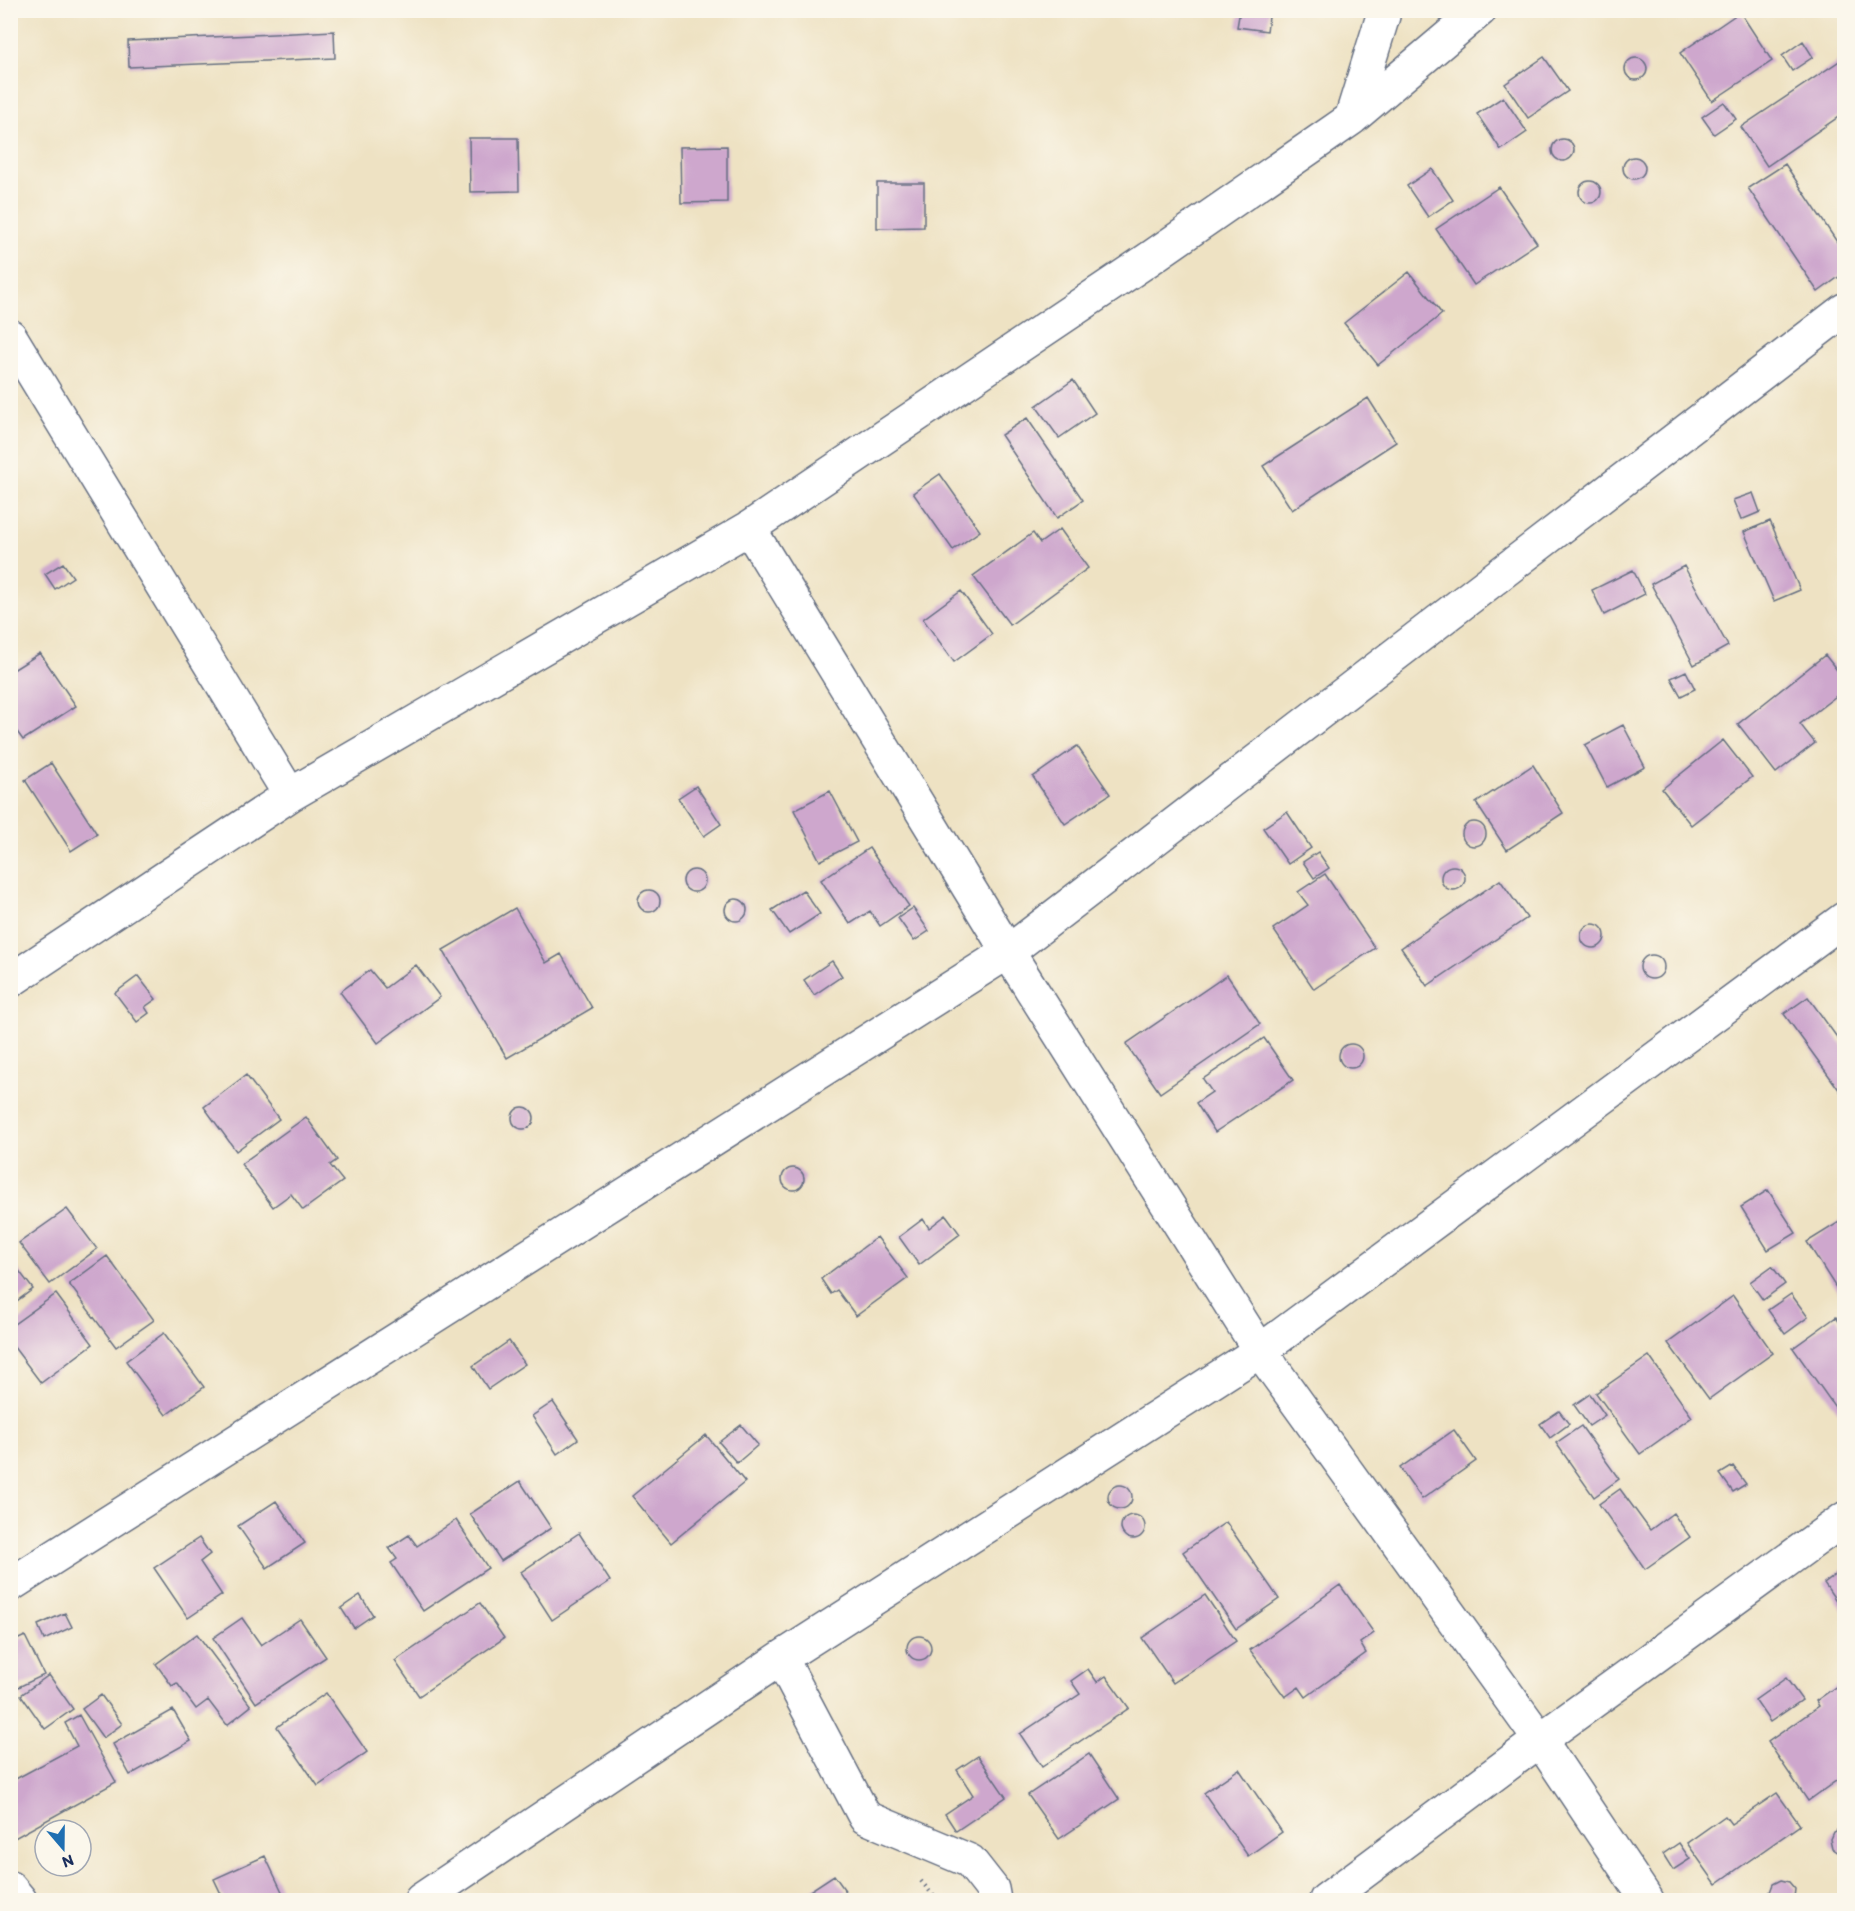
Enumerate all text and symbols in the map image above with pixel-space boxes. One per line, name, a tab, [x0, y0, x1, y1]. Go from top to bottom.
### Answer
north arrow	[33, 1818, 93, 1878]
text: N	[60, 1851, 76, 1872]

